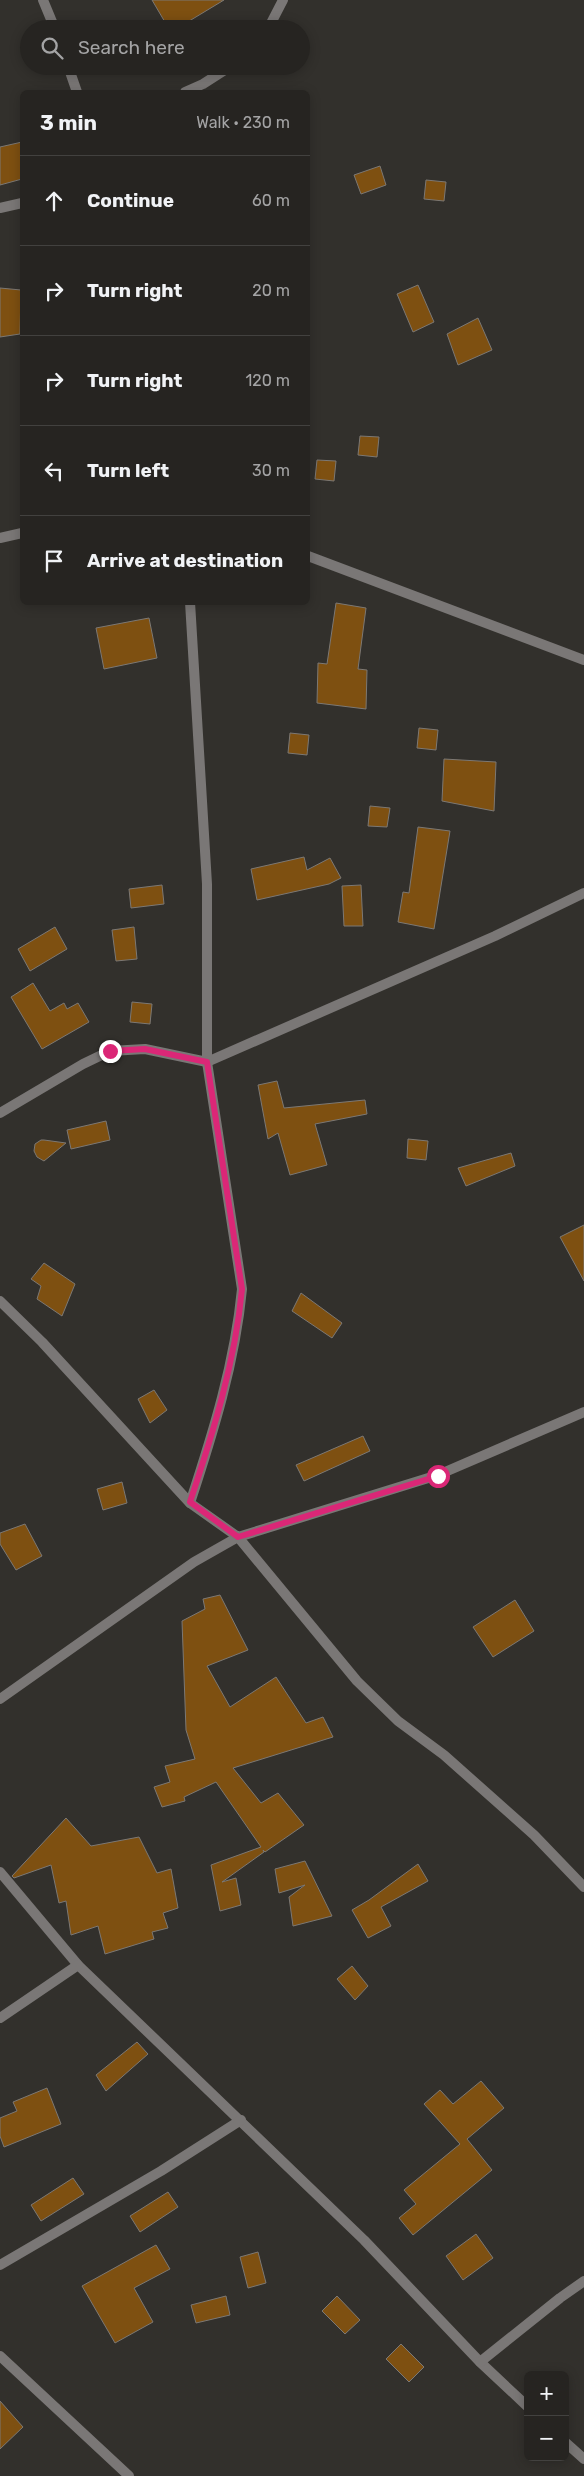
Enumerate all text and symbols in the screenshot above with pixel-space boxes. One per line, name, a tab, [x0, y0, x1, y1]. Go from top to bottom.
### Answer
search box	[20, 20, 310, 75]
icon: search	[38, 34, 66, 62]
text: Search here	[78, 36, 185, 59]
text: 3 min	[40, 110, 97, 135]
text: Walk · 230 m	[196, 113, 290, 132]
icon: ahead	[40, 187, 68, 215]
text: Continue	[87, 189, 174, 212]
text: 60 m	[252, 191, 290, 210]
icon: right	[40, 277, 68, 305]
text: Turn right	[87, 279, 182, 302]
text: 20 m	[252, 281, 290, 300]
icon: right	[40, 367, 68, 395]
text: Turn right	[87, 369, 182, 392]
text: 120 m	[245, 371, 290, 390]
icon: left	[40, 457, 68, 485]
text: Turn left	[87, 459, 169, 482]
text: 30 m	[252, 461, 290, 480]
icon: arrive	[40, 547, 68, 575]
text: Arrive at destination	[87, 549, 283, 572]
route end	[99, 1040, 122, 1063]
route start	[427, 1465, 450, 1488]
map controls	[524, 2371, 569, 2461]
button: +	[524, 2371, 569, 2416]
button: −	[524, 2416, 569, 2461]

